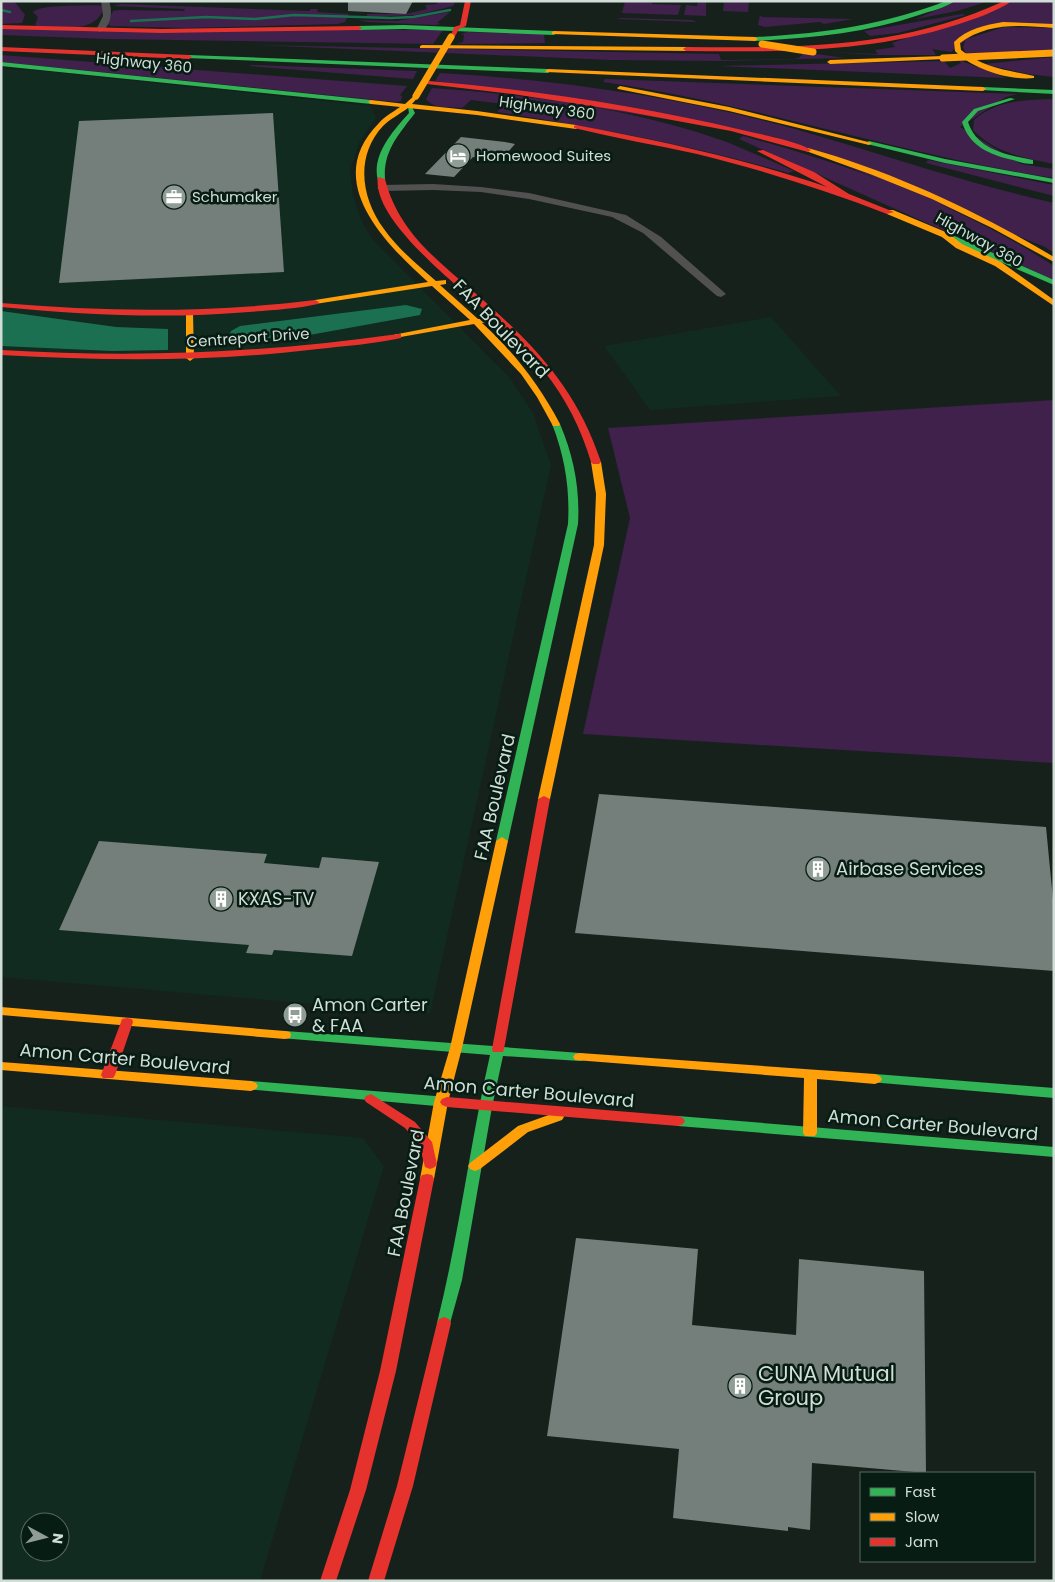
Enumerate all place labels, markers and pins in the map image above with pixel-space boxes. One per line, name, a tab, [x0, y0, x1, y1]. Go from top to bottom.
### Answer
hotel icon: Homewood Suites	[445, 143, 471, 169]
place label: Homewood Suites	[476, 145, 611, 166]
office icon: Schumaker	[161, 184, 187, 210]
place label: Schumaker	[192, 186, 278, 207]
building icon: Airbase Services	[805, 856, 831, 882]
place label: Airbase Services	[836, 856, 983, 881]
building icon: KXAS-TV	[208, 886, 234, 912]
place label: KXAS-TV	[238, 886, 314, 911]
place label: Amon Carter & FAA	[312, 992, 428, 1038]
bus stop icon: Amon Carter & FAA	[282, 1002, 308, 1028]
place label: CUNA Mutual Group	[758, 1359, 895, 1412]
building icon: CUNA Mutual Group	[727, 1373, 753, 1399]

